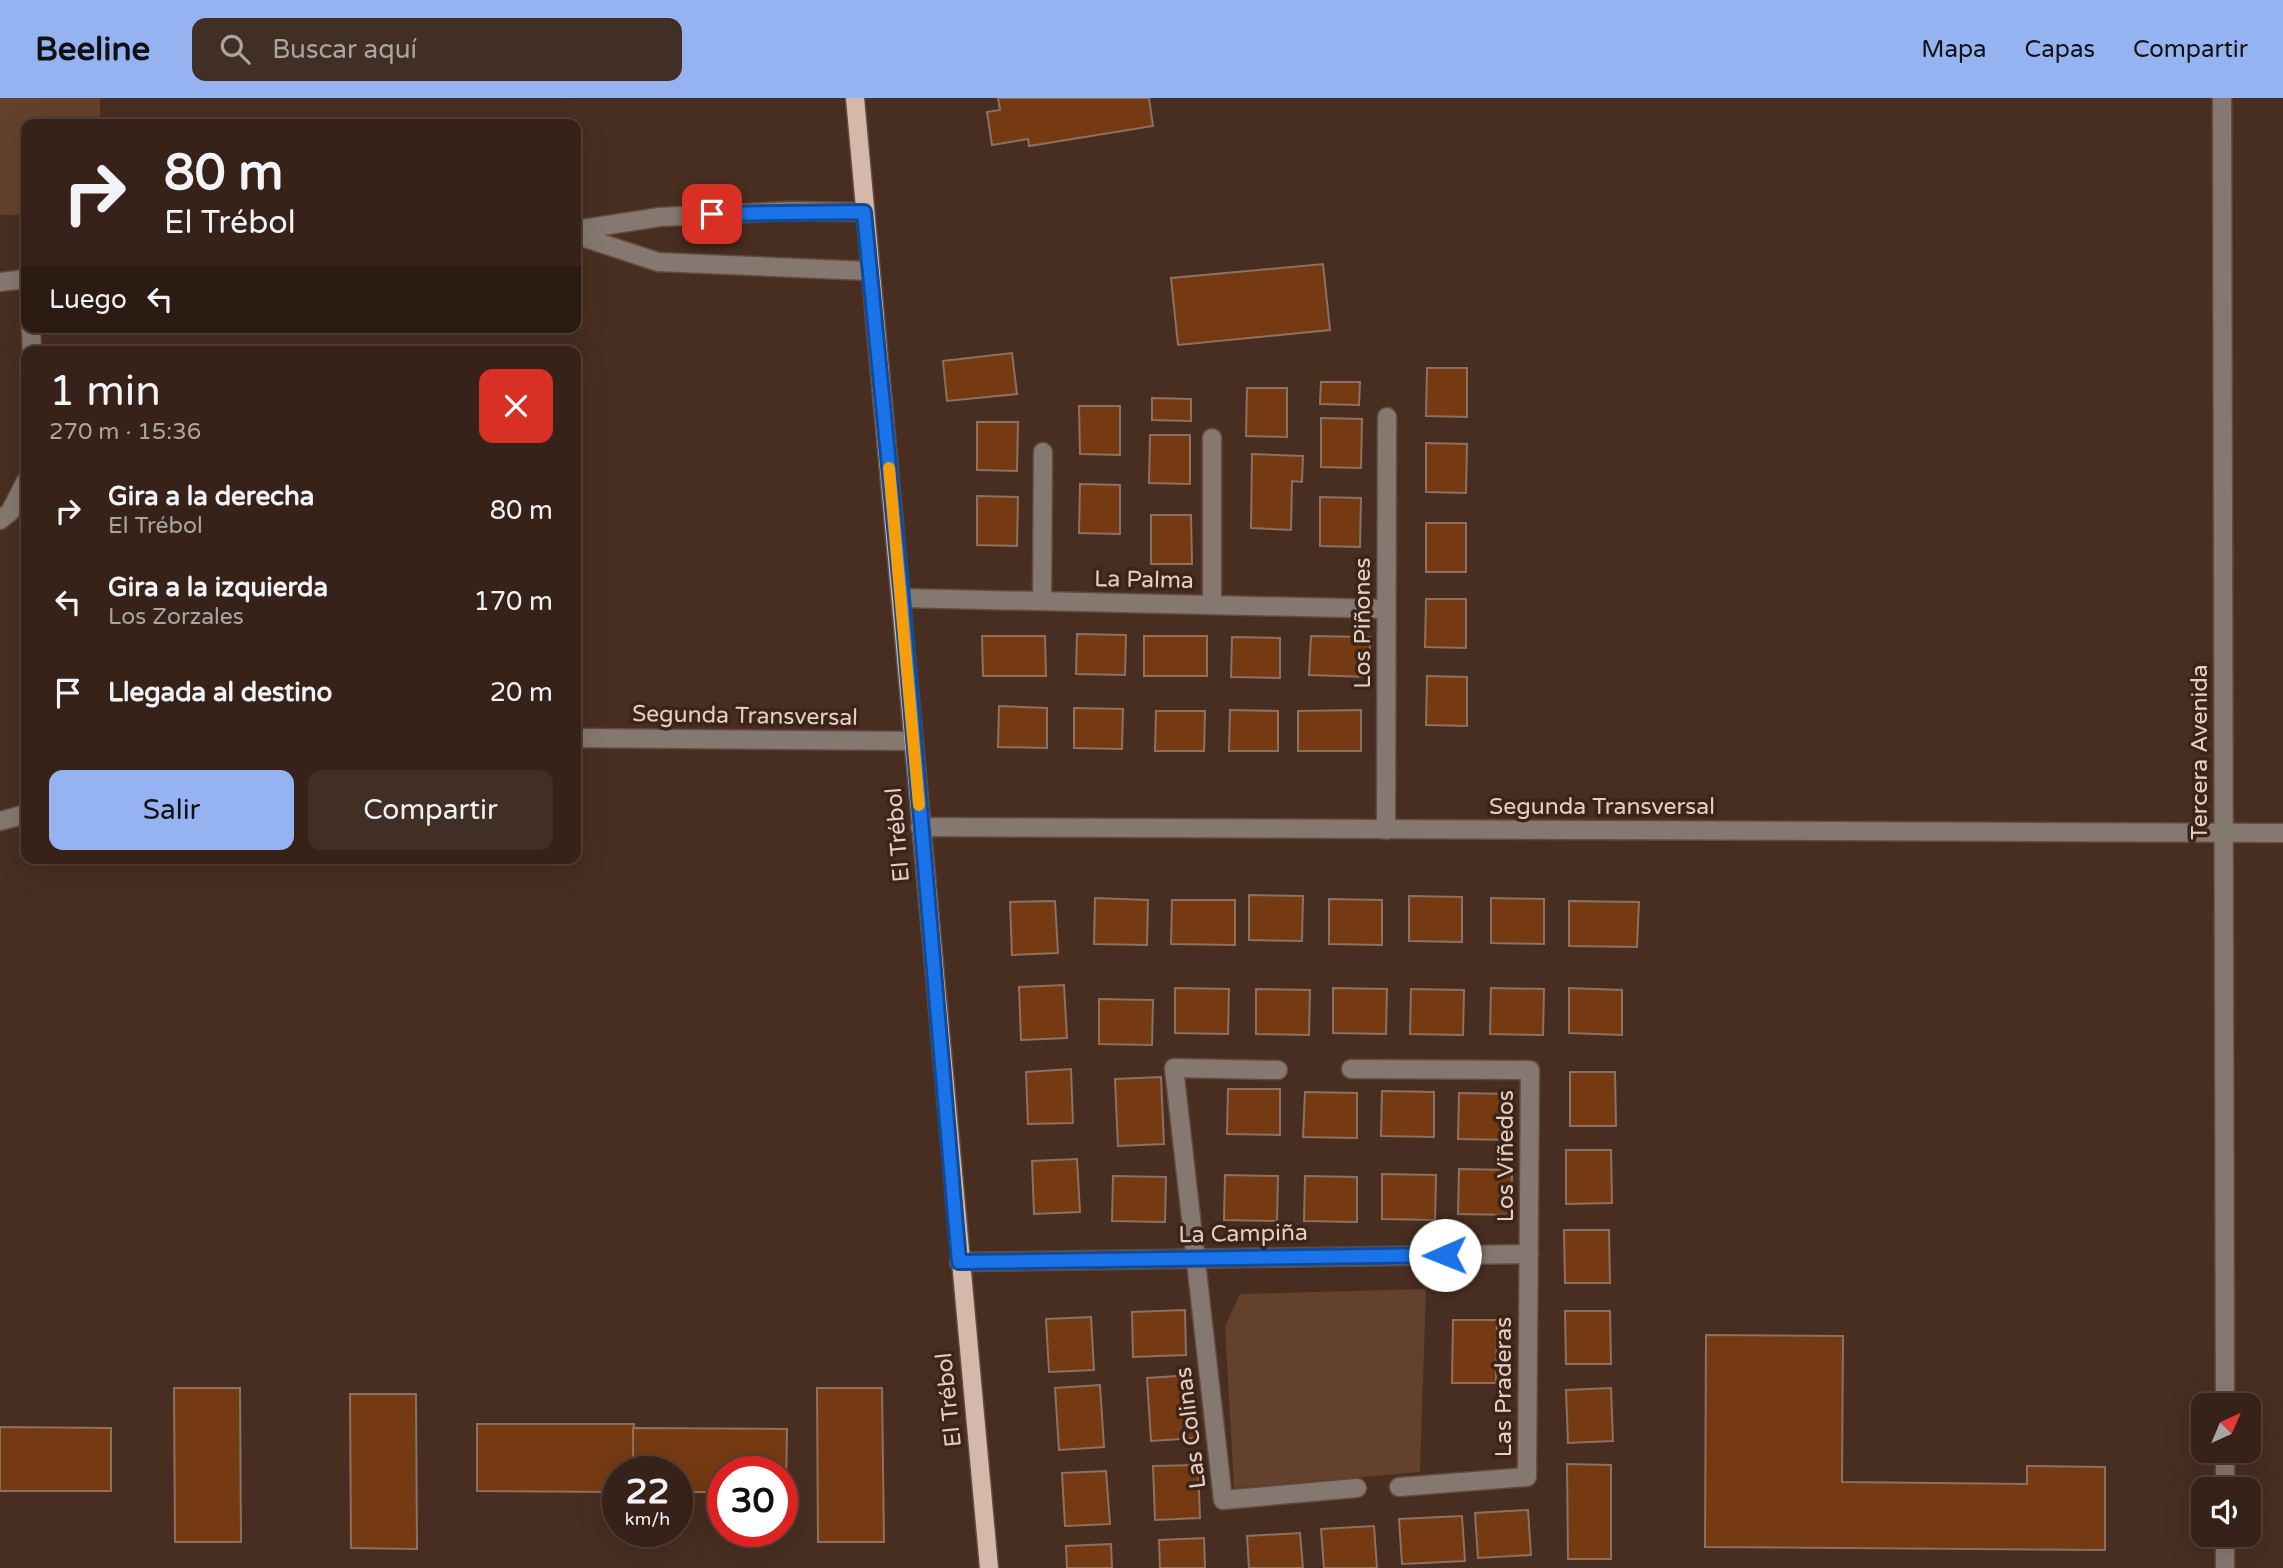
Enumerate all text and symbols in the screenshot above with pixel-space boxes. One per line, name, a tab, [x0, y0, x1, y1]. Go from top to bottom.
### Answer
search box	[192, 18, 682, 81]
text: Beeline	[35, 30, 150, 69]
icon: search	[216, 30, 254, 68]
text: Buscar aquí	[272, 34, 417, 65]
text: Mapa	[1921, 35, 1987, 64]
text: Capas	[2025, 35, 2095, 64]
text: Compartir	[2133, 35, 2248, 64]
text: 80 m	[164, 144, 283, 203]
icon: right	[49, 147, 140, 238]
pin	[682, 184, 742, 244]
icon: arrive	[693, 195, 731, 233]
text: El Trébol	[164, 204, 296, 242]
icon: left	[141, 280, 179, 318]
text: Luego	[49, 284, 127, 315]
text: 1 min	[49, 366, 161, 417]
button: close	[479, 369, 553, 443]
text: 270 m · 15:36	[49, 418, 201, 446]
text: Gira a la derecha	[108, 481, 314, 512]
icon: right	[49, 492, 87, 530]
text: 80 m	[490, 495, 553, 526]
text: El Trébol	[108, 512, 203, 540]
street label: Los Piñones	[1349, 557, 1377, 689]
street label: La Palma	[1094, 565, 1194, 595]
text: Gira a la izquierda	[108, 572, 328, 603]
icon: left	[49, 583, 87, 621]
text: 170 m	[473, 586, 553, 617]
text: Los Zorzales	[108, 603, 244, 631]
street label: Tercera Avenida	[2186, 664, 2214, 840]
icon: arrive	[49, 674, 87, 712]
text: Llegada al destino	[108, 677, 332, 708]
text: 20 m	[490, 677, 553, 708]
street label: Segunda Transversal	[632, 700, 858, 732]
button: Salir	[49, 770, 294, 850]
button: Compartir	[308, 770, 553, 850]
street label: El Trébol	[880, 787, 916, 883]
street label: Segunda Transversal	[1489, 793, 1715, 821]
street label: Los Viñedos	[1492, 1090, 1520, 1222]
position arrow	[1408, 1218, 1482, 1292]
street label: La Campiña	[1178, 1219, 1308, 1249]
street label: Las Praderas	[1490, 1317, 1518, 1457]
street label: El Trébol	[930, 1351, 968, 1448]
street label: Las Colinas	[1170, 1366, 1212, 1490]
north arrow	[2191, 1393, 2261, 1463]
map controls	[2191, 1393, 2261, 1547]
speed limit sign: 30	[707, 1456, 798, 1547]
text: 22	[626, 1471, 669, 1513]
button: sound	[2191, 1477, 2261, 1547]
text: km/h	[625, 1508, 670, 1530]

